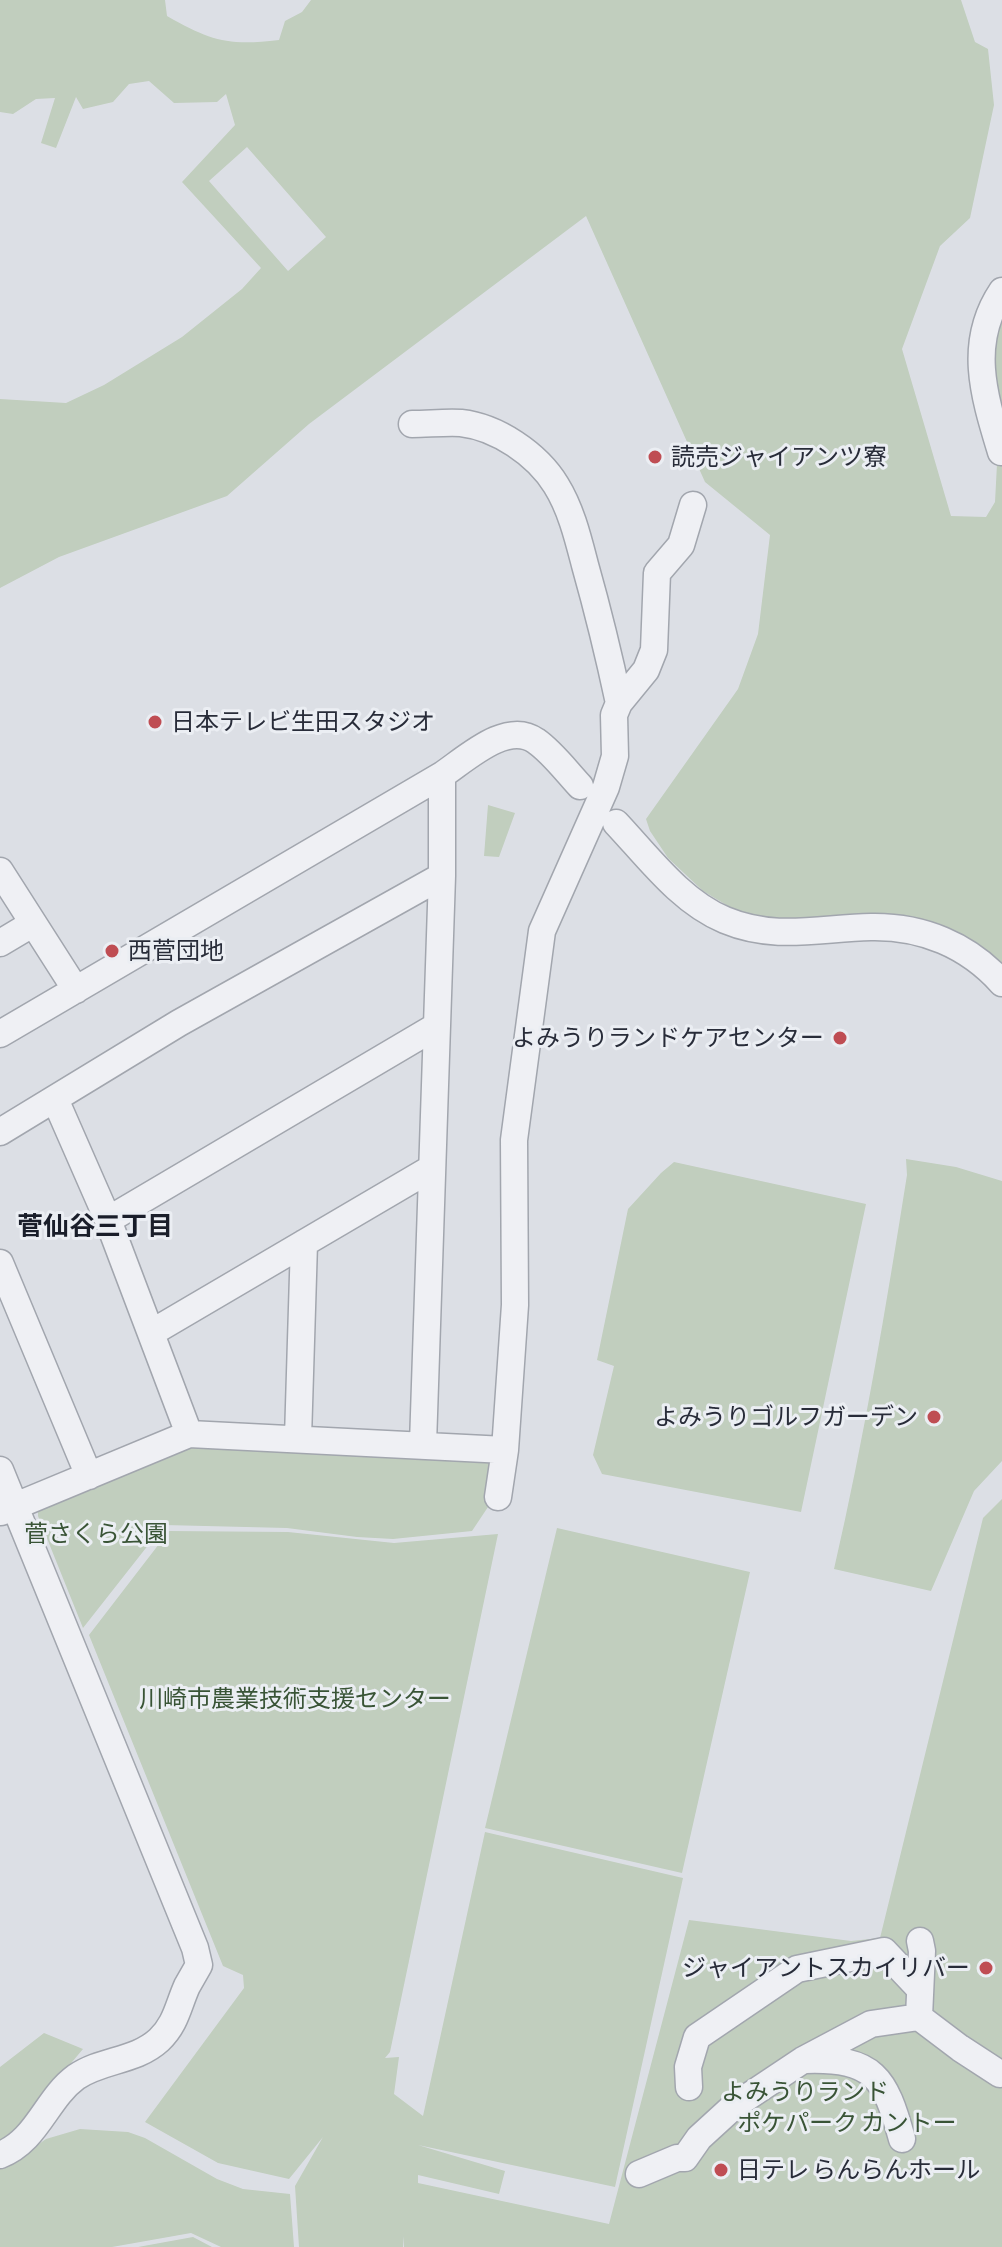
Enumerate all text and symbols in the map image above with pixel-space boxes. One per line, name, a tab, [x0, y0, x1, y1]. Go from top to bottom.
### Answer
place label: 読売ジャイアンツ寮	[671, 443, 887, 471]
marker: 読売ジャイアンツ寮	[646, 448, 664, 466]
place label: 日本テレビ生田スタジオ	[171, 708, 435, 736]
marker: 日本テレビ生田スタジオ	[146, 713, 164, 731]
place label: 西菅団地	[128, 937, 224, 965]
marker: 西菅団地	[103, 942, 121, 960]
place label: よみうりランドケアセンター	[512, 1024, 824, 1052]
marker: よみうりランドケアセンター	[831, 1029, 849, 1047]
district label: 菅仙谷三丁目	[17, 1211, 173, 1243]
place label: よみうりゴルフガーデン	[654, 1403, 918, 1431]
marker: よみうりゴルフガーデン	[925, 1408, 943, 1426]
park label: 菅さくら公園	[24, 1520, 168, 1548]
park label: 川崎市農業技術支援センター	[139, 1685, 451, 1713]
place label: ジャイアントスカイリバー	[682, 1954, 970, 1982]
marker: ジャイアントスカイリバー	[977, 1959, 995, 1977]
park label: よみうりランド	[721, 2078, 889, 2106]
park label: ポケパーク カントー	[737, 2109, 957, 2137]
place label: 日テレ らんらんホール	[737, 2156, 980, 2184]
marker: 日テレ らんらんホール	[712, 2161, 730, 2179]

